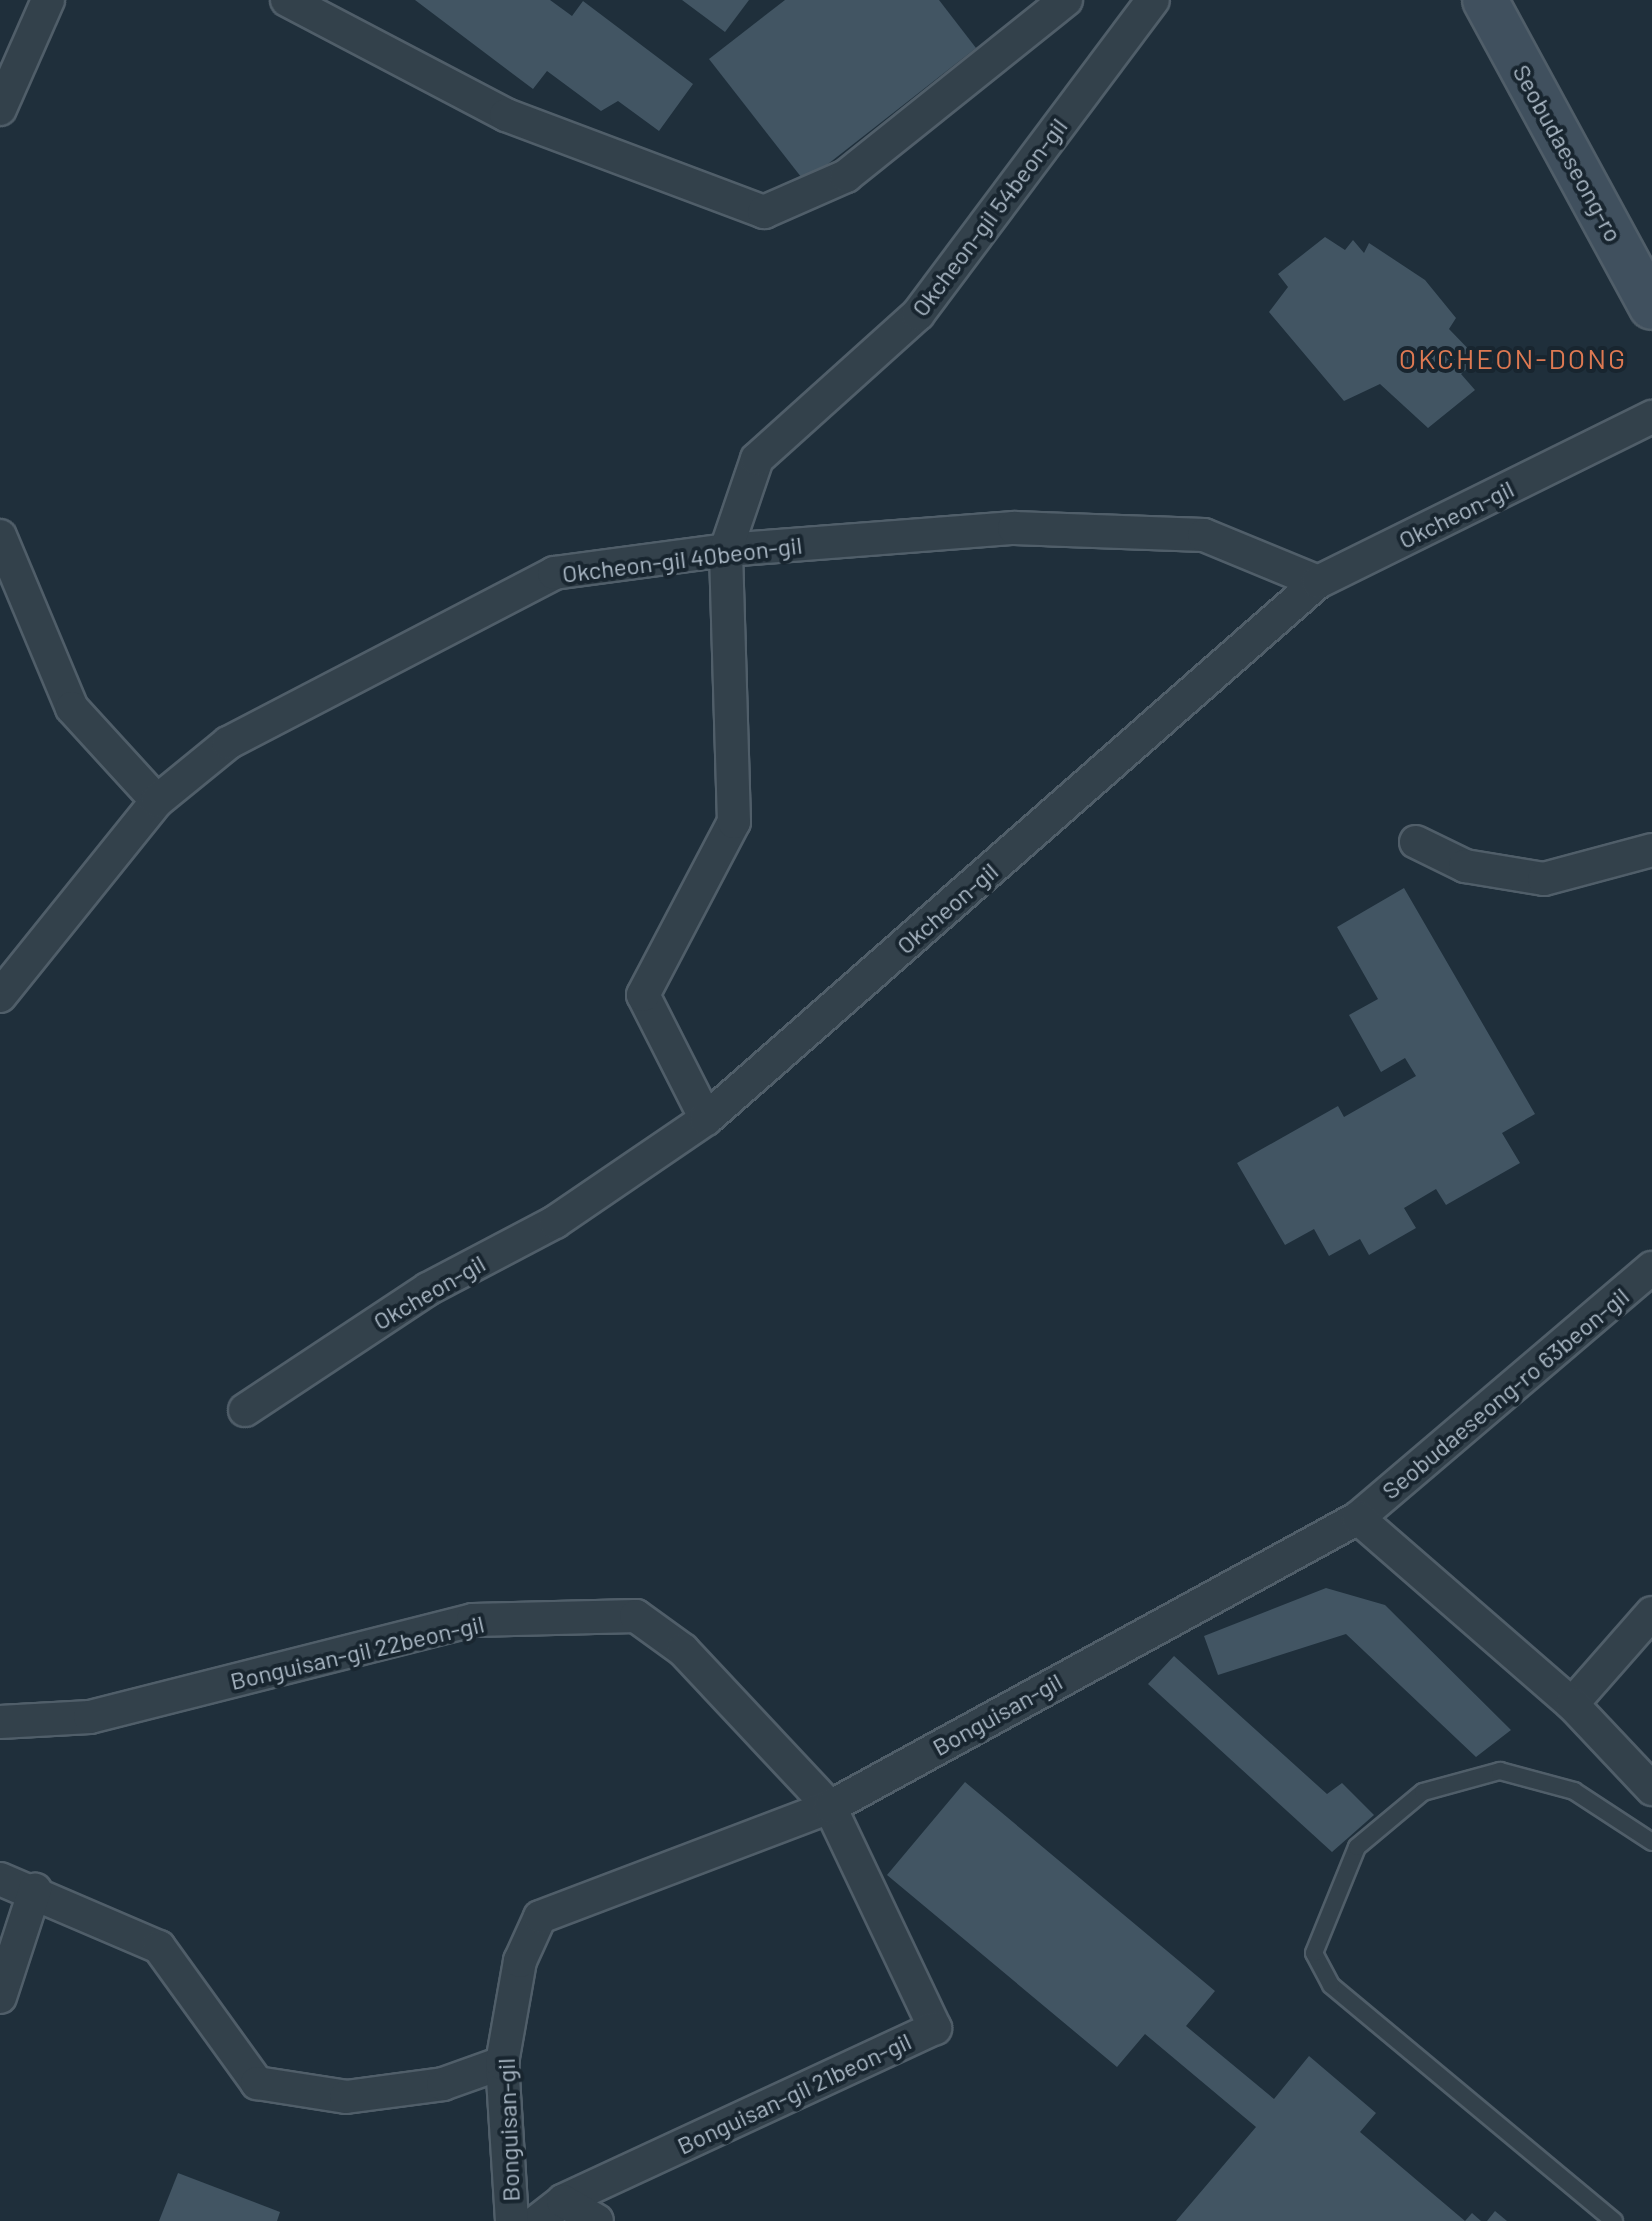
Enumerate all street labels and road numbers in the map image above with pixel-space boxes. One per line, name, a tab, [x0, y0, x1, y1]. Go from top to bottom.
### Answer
street label: Seobudaeseong-ro	[1507, 59, 1629, 247]
street label: Okcheon-gil 54beon-gil	[905, 112, 1073, 322]
street label: Okcheon-gil	[1394, 474, 1518, 554]
street label: Okcheon-gil 40beon-gil	[560, 530, 804, 588]
street label: Okcheon-gil	[891, 856, 1003, 960]
street label: Okcheon-gil	[368, 1248, 490, 1336]
street label: Seobudaeseong-ro 63beon-gil	[1376, 1281, 1634, 1505]
street label: Bonguisan-gil 22beon-gil	[227, 1609, 487, 1695]
street label: Bonguisan-gil	[927, 1667, 1067, 1761]
street label: Bonguisan-gil 21beon-gil	[673, 2026, 915, 2160]
street label: Bonguisan-gil	[491, 2058, 525, 2202]

